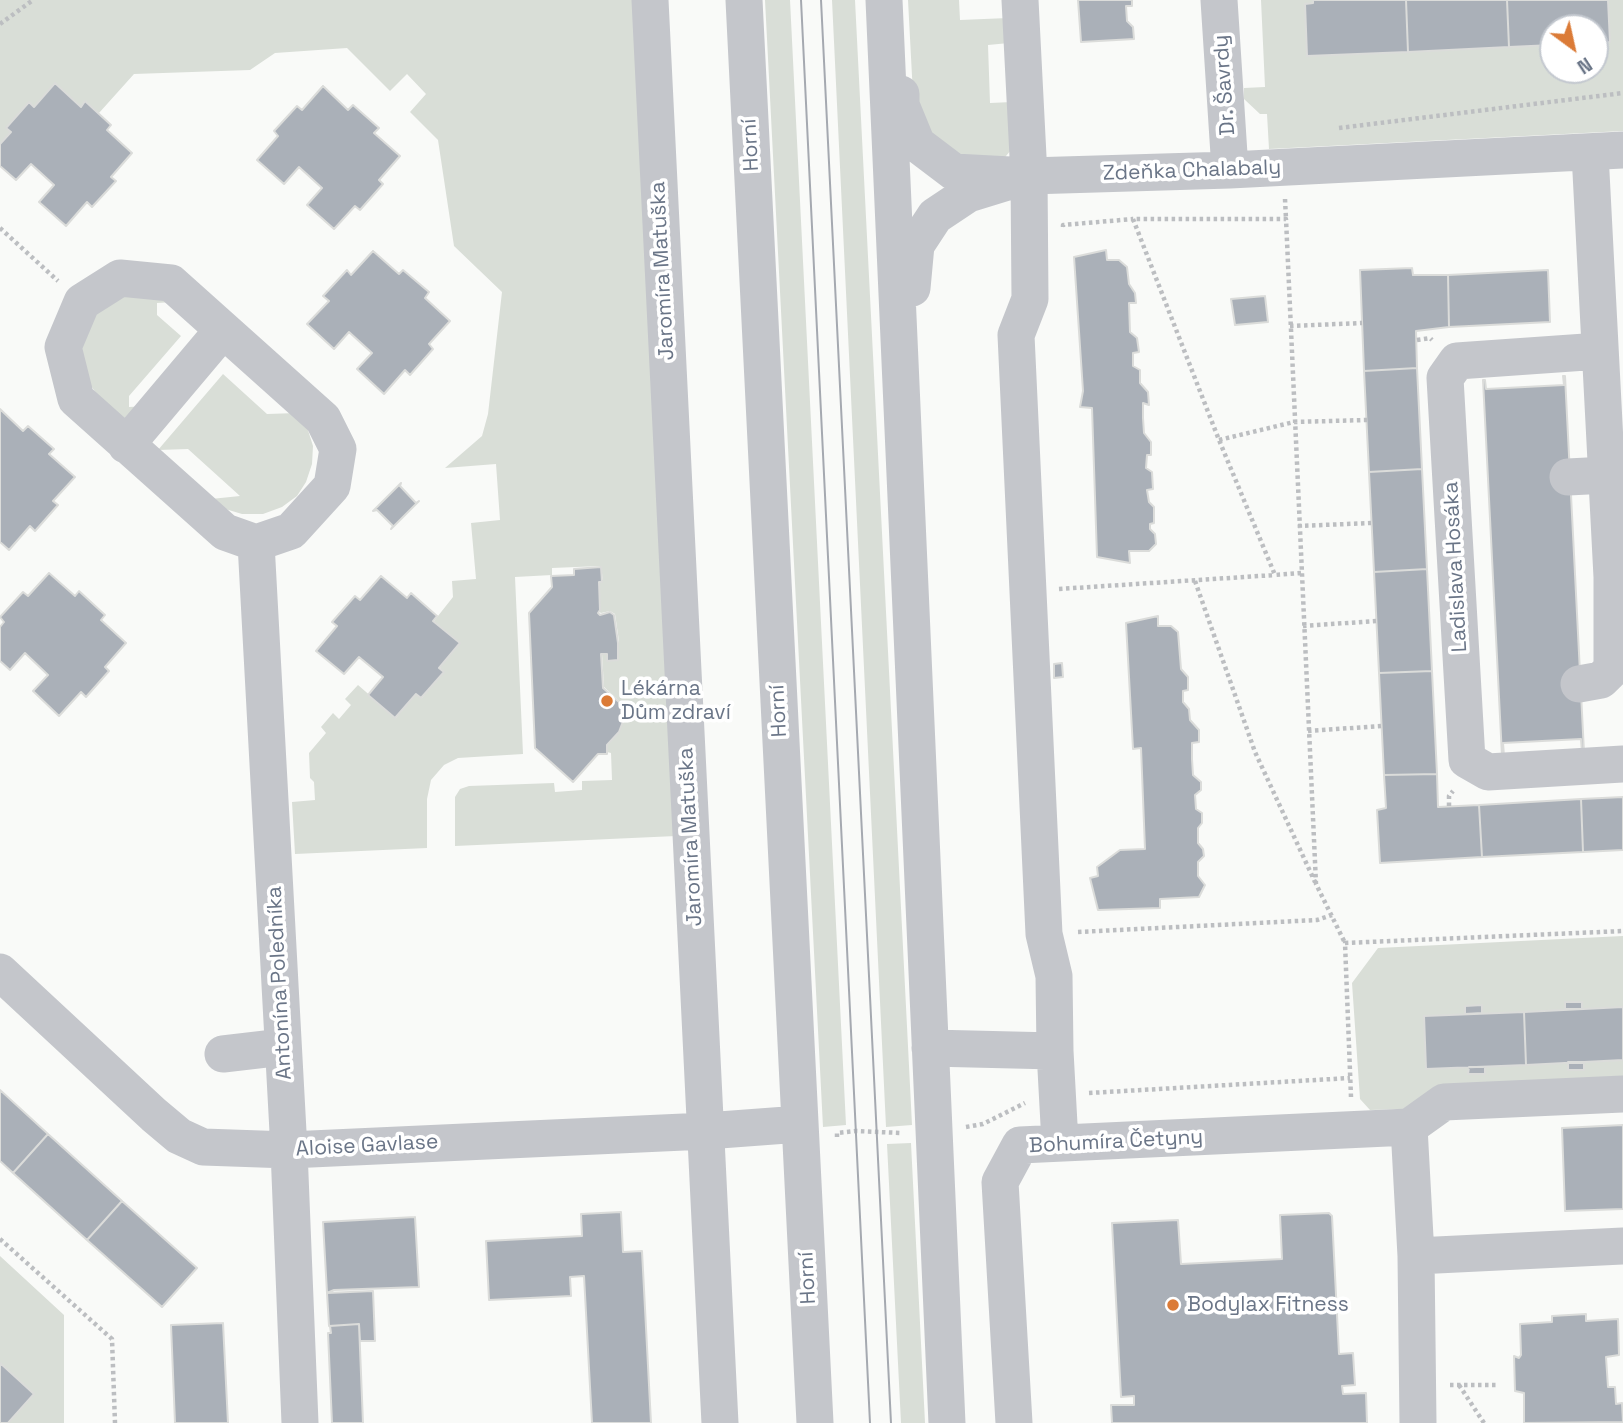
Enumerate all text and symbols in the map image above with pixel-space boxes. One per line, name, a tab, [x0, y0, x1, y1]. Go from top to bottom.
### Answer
north arrow	[1539, 14, 1609, 84]
street label: Dr. Šavrdy	[1209, 34, 1241, 136]
text: N	[1572, 51, 1597, 79]
street label: Horní	[737, 118, 765, 172]
street label: Zdeňka Chalabaly	[1102, 155, 1282, 187]
street label: Jaromíra Matuška	[646, 181, 680, 361]
street label: Ladislava Hosáka	[1439, 481, 1473, 653]
place label: Lékárna Dům zdraví	[621, 676, 731, 726]
street label: Horní	[765, 684, 793, 738]
marker: Lékárna Dům zdraví	[599, 693, 615, 709]
street label: Jaromíra Matuška	[674, 747, 708, 927]
street label: Antonína Poledníka	[262, 886, 298, 1080]
street label: Bohumíra Četyny	[1028, 1125, 1204, 1159]
street label: Aloise Gavlase	[295, 1130, 439, 1162]
street label: Horní	[794, 1251, 822, 1305]
place label: Bodylax Fitness	[1187, 1292, 1349, 1318]
marker: Bodylax Fitness	[1165, 1297, 1181, 1313]

